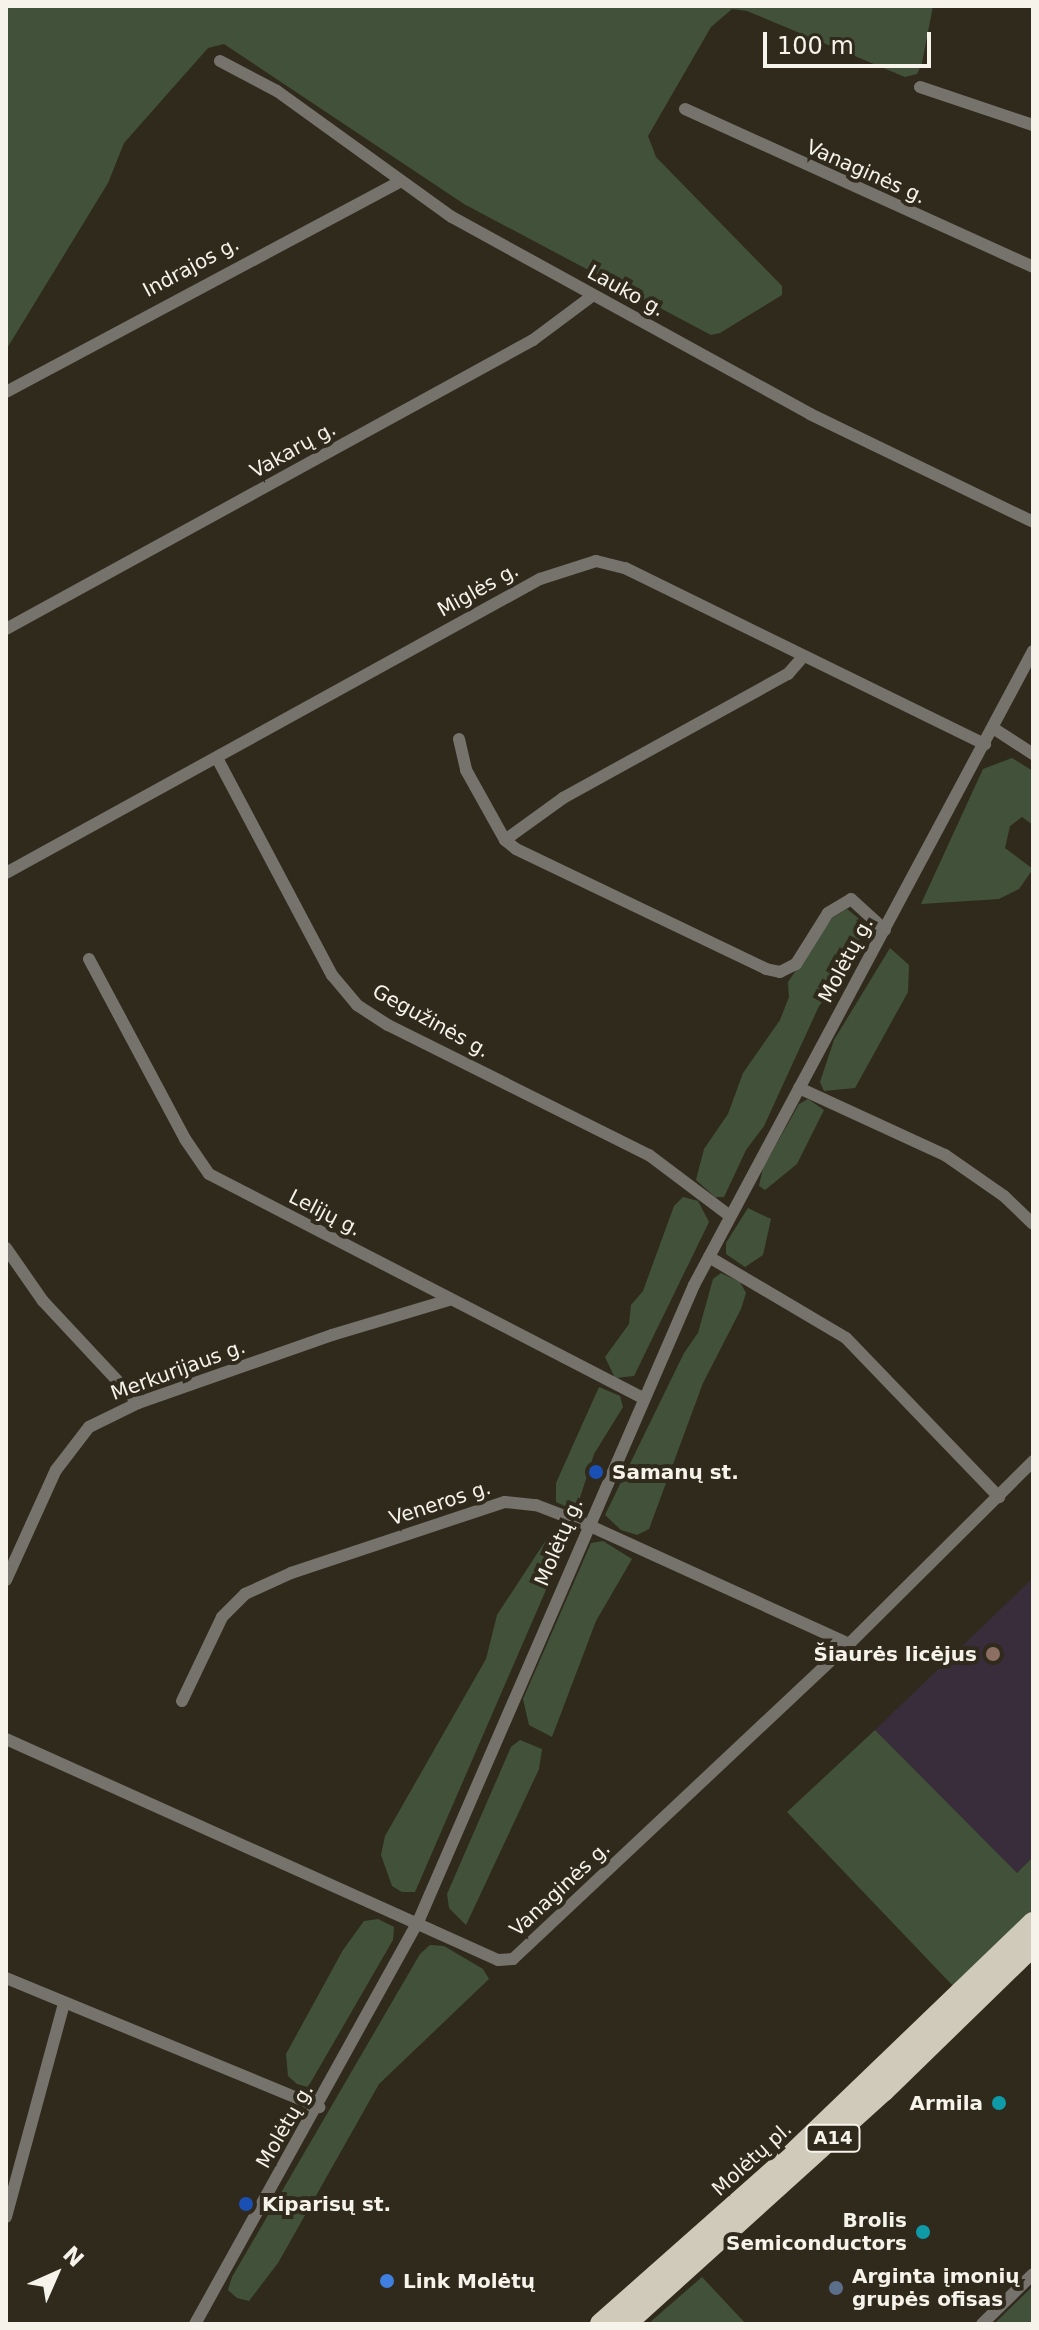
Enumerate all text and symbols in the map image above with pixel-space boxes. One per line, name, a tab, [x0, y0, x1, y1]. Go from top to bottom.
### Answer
scale bar	[767, 16, 935, 66]
text: 100 m	[777, 32, 854, 60]
street label: Vanaginės g.	[802, 135, 930, 209]
street label: Indrajos g.	[139, 232, 243, 302]
street label: Lauko g.	[583, 260, 669, 322]
street label: Vakarų g.	[246, 417, 340, 483]
street label: Miglės g.	[433, 558, 523, 622]
street label: Molėtų g.	[814, 913, 878, 1007]
street label: Gegužinės g.	[368, 979, 494, 1063]
street label: Lelijų g.	[285, 1185, 365, 1241]
street label: Merkurijaus g.	[107, 1335, 249, 1405]
place label: Samanų st.	[612, 1460, 739, 1484]
marker: Samanų st.	[587, 1463, 605, 1481]
street label: Veneros g.	[386, 1475, 494, 1531]
street label: Molėtų g.	[530, 1494, 588, 1590]
place label: Šiaurės licėjus	[814, 1642, 977, 1666]
marker: Šiaurės licėjus	[984, 1645, 1002, 1663]
street label: Vanaginės g.	[505, 1836, 615, 1942]
street label: Molėtų g.	[251, 2080, 319, 2172]
place label: Armila	[910, 2091, 983, 2115]
marker: Armila	[990, 2094, 1008, 2112]
street label: Molėtų pl.	[707, 2117, 797, 2201]
road number: A14	[805, 2124, 861, 2152]
place label: Kiparisų st.	[262, 2192, 391, 2216]
marker: Kiparisų st.	[237, 2195, 255, 2213]
place label: Brolis Semiconductors	[726, 2208, 907, 2255]
marker: Brolis Semiconductors	[914, 2223, 932, 2241]
north arrow	[16, 2234, 96, 2314]
text: N	[58, 2241, 89, 2272]
place label: Arginta įmonių grupės ofisas	[852, 2264, 1020, 2311]
place label: Link Molėtų	[403, 2269, 535, 2293]
marker: Link Molėtų	[378, 2272, 396, 2290]
marker: Arginta įmonių grupės ofisas	[827, 2279, 845, 2297]

